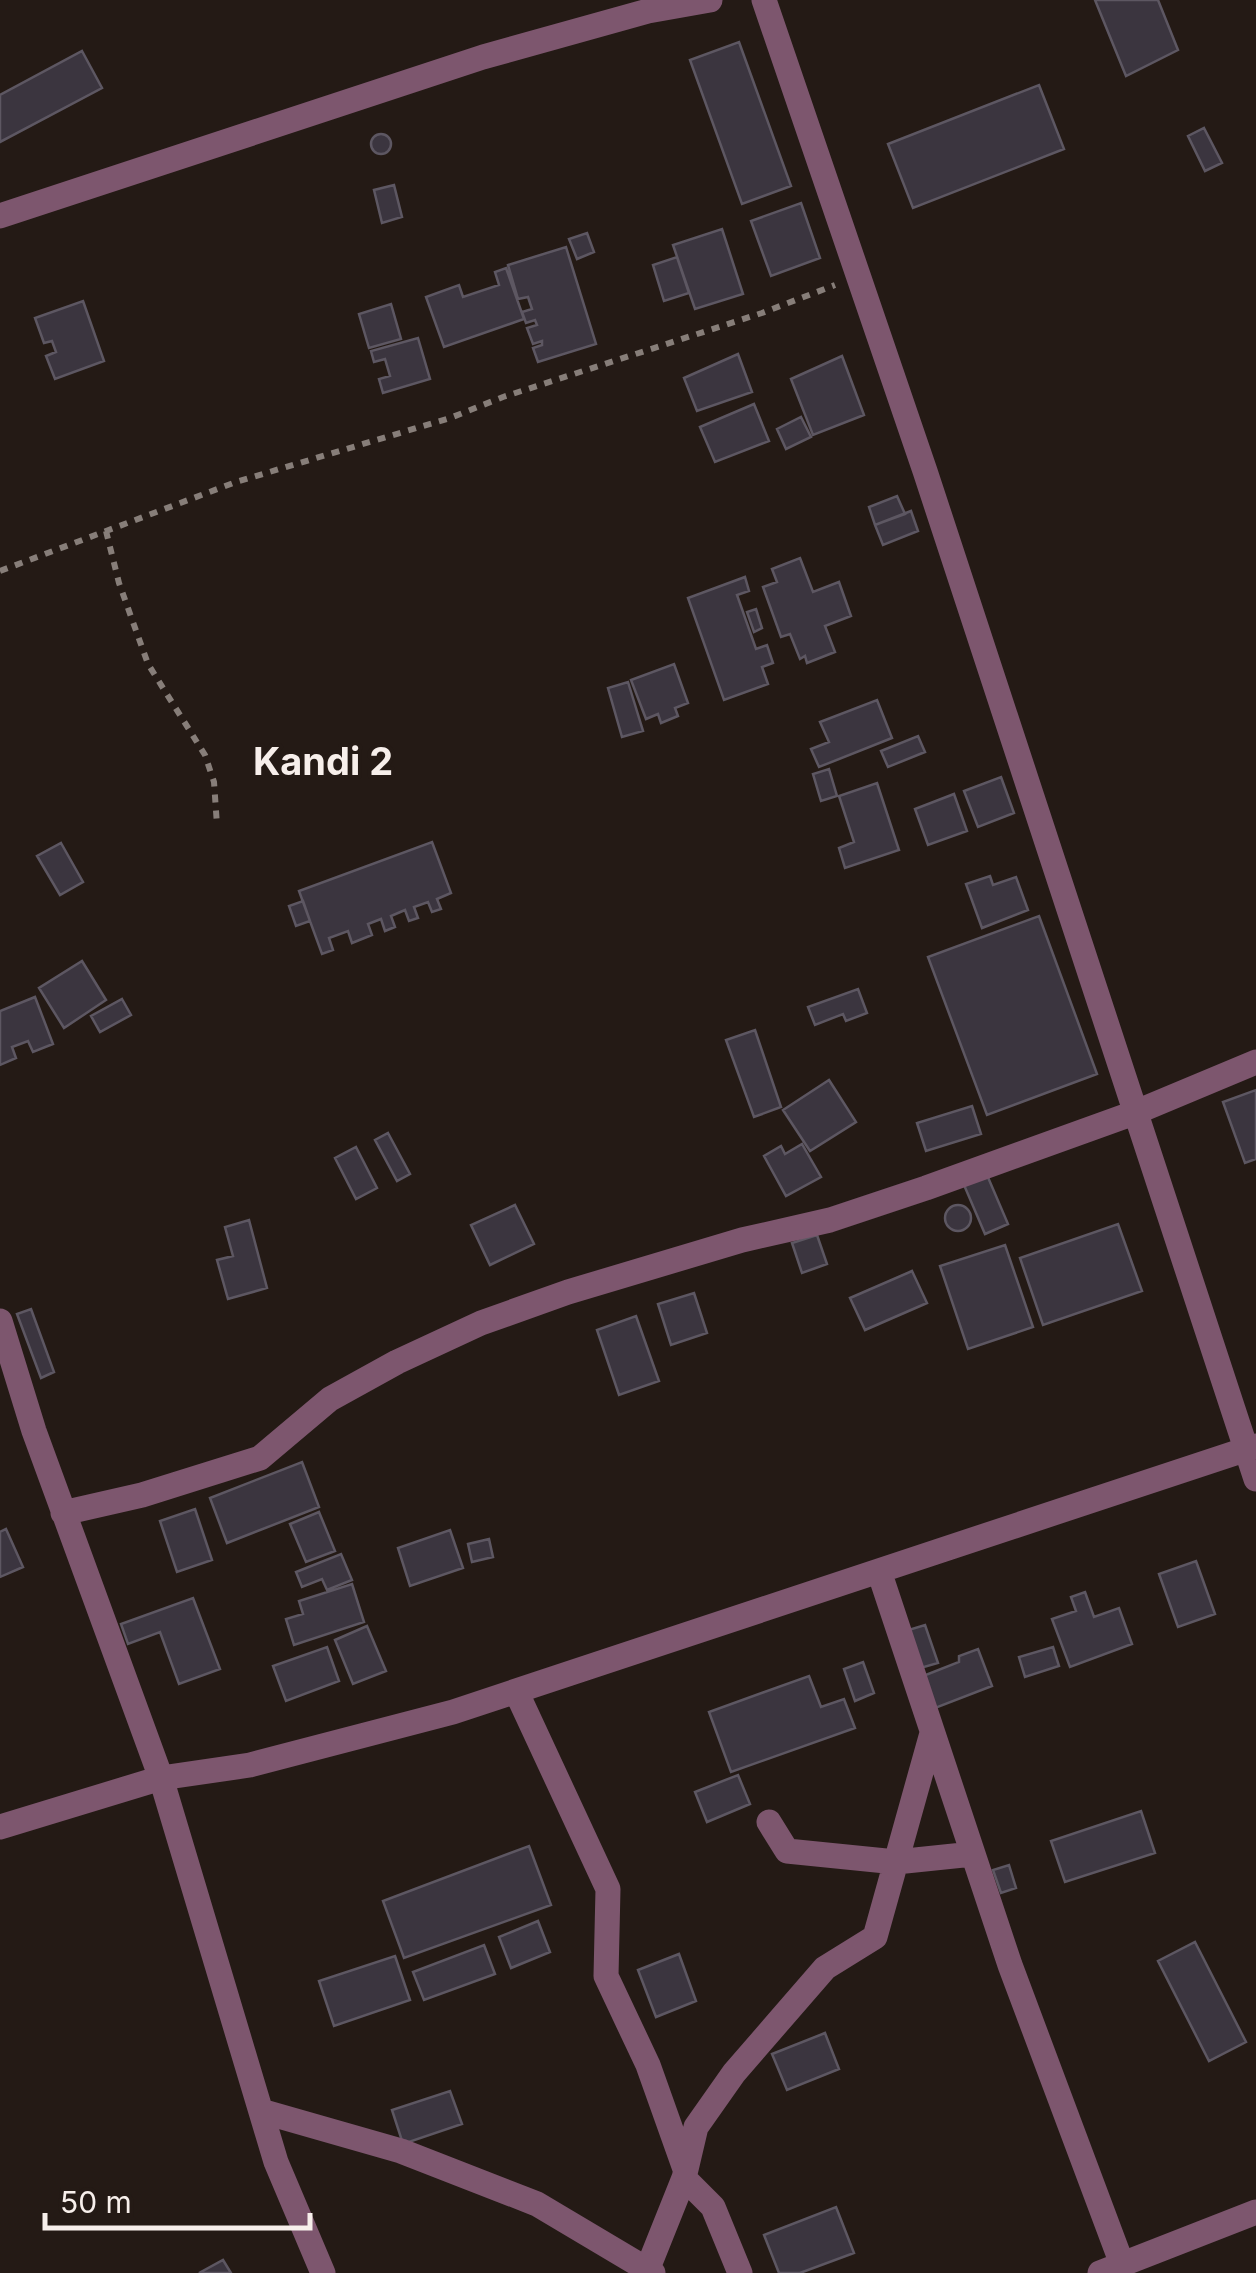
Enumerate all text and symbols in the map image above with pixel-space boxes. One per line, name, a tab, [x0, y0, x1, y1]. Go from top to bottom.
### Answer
district label: Kandi 2	[253, 738, 393, 784]
scale bar	[45, 2168, 310, 2230]
text: 50 m	[60, 2184, 132, 2220]

